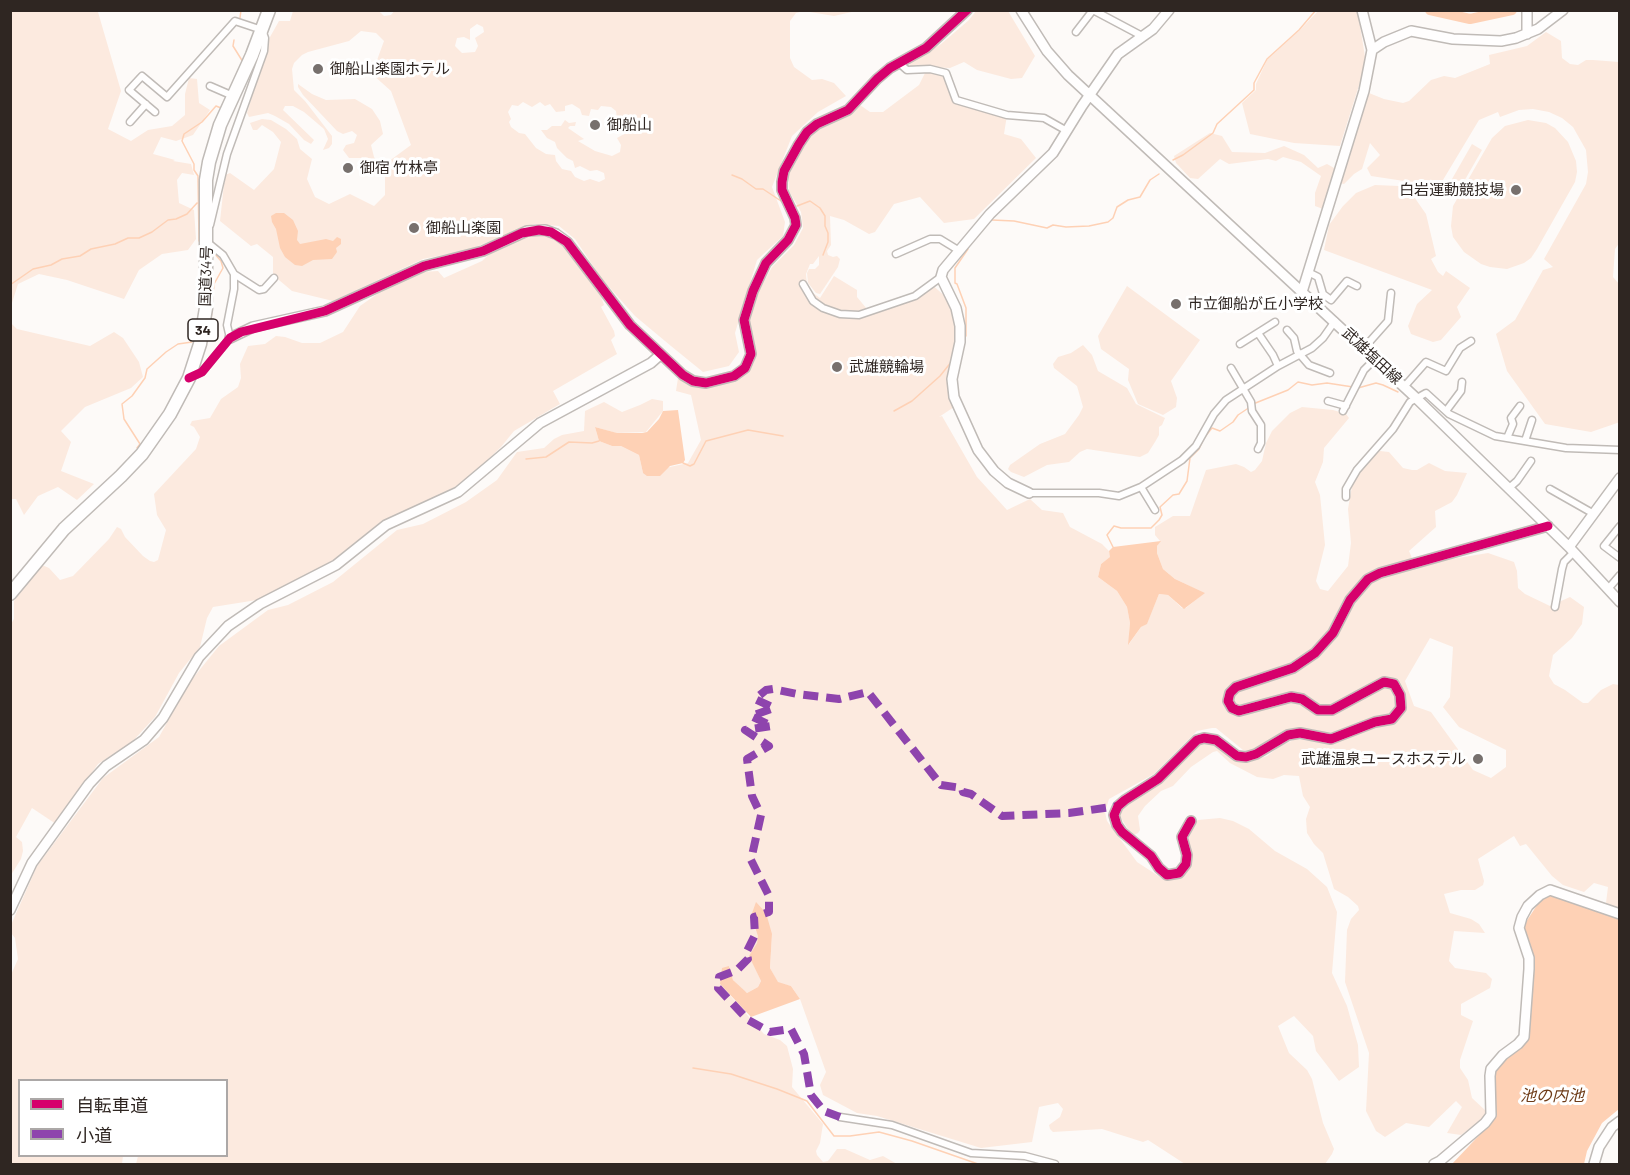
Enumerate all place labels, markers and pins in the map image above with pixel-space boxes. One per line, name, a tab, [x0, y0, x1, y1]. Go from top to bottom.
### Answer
place label: 御船山楽園ホテル	[330, 60, 450, 78]
marker: 御船山楽園ホテル	[311, 62, 325, 76]
place label: 御船山	[607, 116, 652, 134]
marker: 御船山	[588, 118, 602, 132]
place label: 御宿 竹林亭	[360, 159, 438, 177]
marker: 御宿 竹林亭	[341, 161, 355, 175]
place label: 白岩運動競技場	[1399, 181, 1504, 199]
marker: 白岩運動競技場	[1509, 183, 1523, 197]
place label: 御船山楽園	[426, 219, 501, 237]
marker: 御船山楽園	[407, 221, 421, 235]
place label: 市立御船が丘小学校	[1188, 295, 1323, 313]
marker: 市立御船が丘小学校	[1169, 297, 1183, 311]
place label: 武雄競輪場	[849, 358, 924, 376]
marker: 武雄競輪場	[830, 360, 844, 374]
place label: 武雄温泉ユースホステル	[1301, 750, 1466, 768]
marker: 武雄温泉ユースホステル	[1471, 752, 1485, 766]

